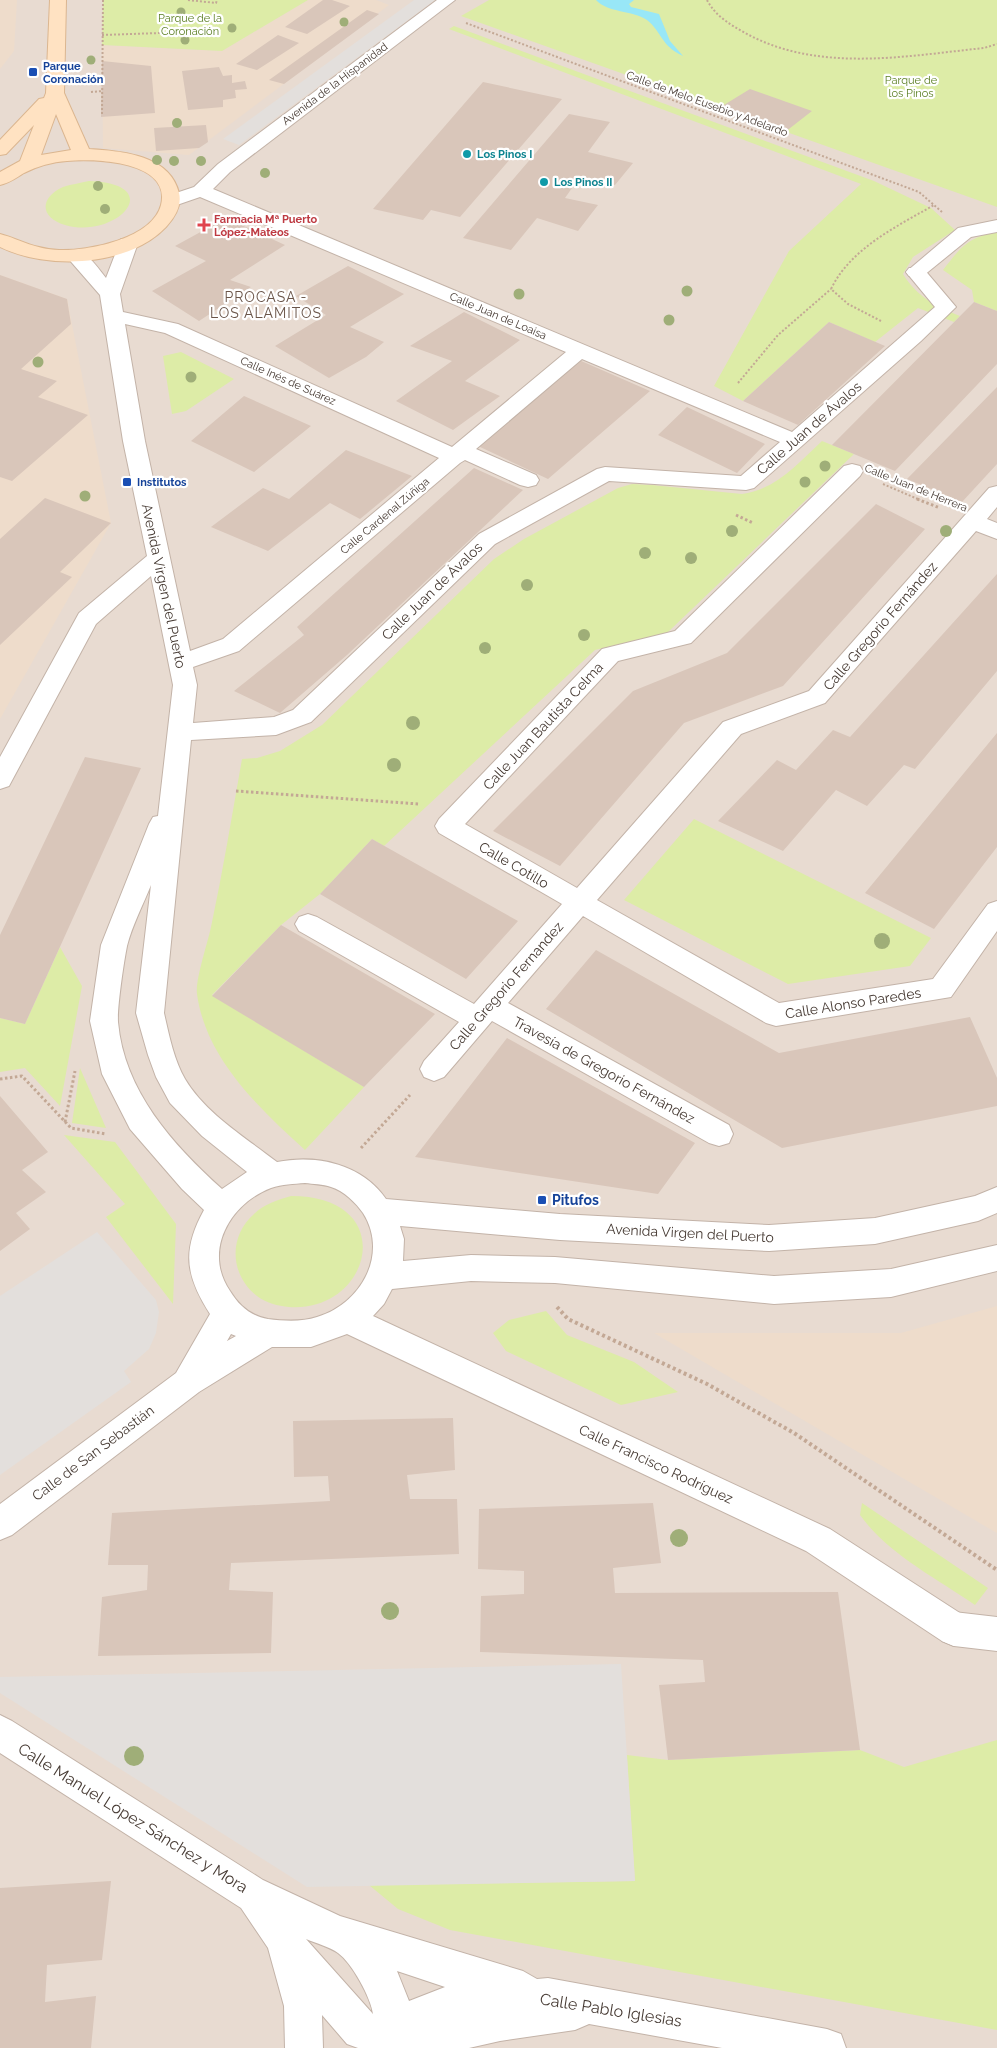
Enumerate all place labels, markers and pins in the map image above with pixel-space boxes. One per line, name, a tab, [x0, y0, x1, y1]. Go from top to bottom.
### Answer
place label: Parque Coronación	[43, 60, 104, 86]
marker: Parque Coronación	[27, 66, 39, 78]
marker: Los Pinos I	[461, 148, 473, 160]
place label: Los Pinos I	[477, 148, 532, 161]
marker: Los Pinos II	[538, 176, 550, 188]
place label: Los Pinos II	[554, 176, 612, 189]
place label: Farmacia Mª Puerto López-Mateos	[214, 213, 318, 239]
marker: Farmacia Mª Puerto López-Mateos	[198, 219, 210, 231]
marker: Institutos	[121, 476, 133, 488]
place label: Institutos	[137, 476, 187, 489]
place label: Pitufos	[552, 1192, 599, 1208]
marker: Pitufos	[536, 1194, 548, 1206]

